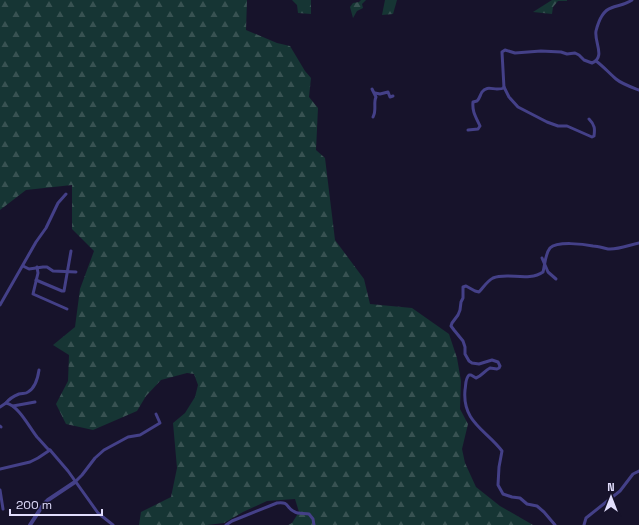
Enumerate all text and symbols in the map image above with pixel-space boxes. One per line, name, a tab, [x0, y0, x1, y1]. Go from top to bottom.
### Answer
north arrow	[591, 477, 631, 517]
text: N	[607, 480, 615, 494]
scale bar	[10, 491, 102, 517]
text: 200 m	[16, 497, 52, 513]

